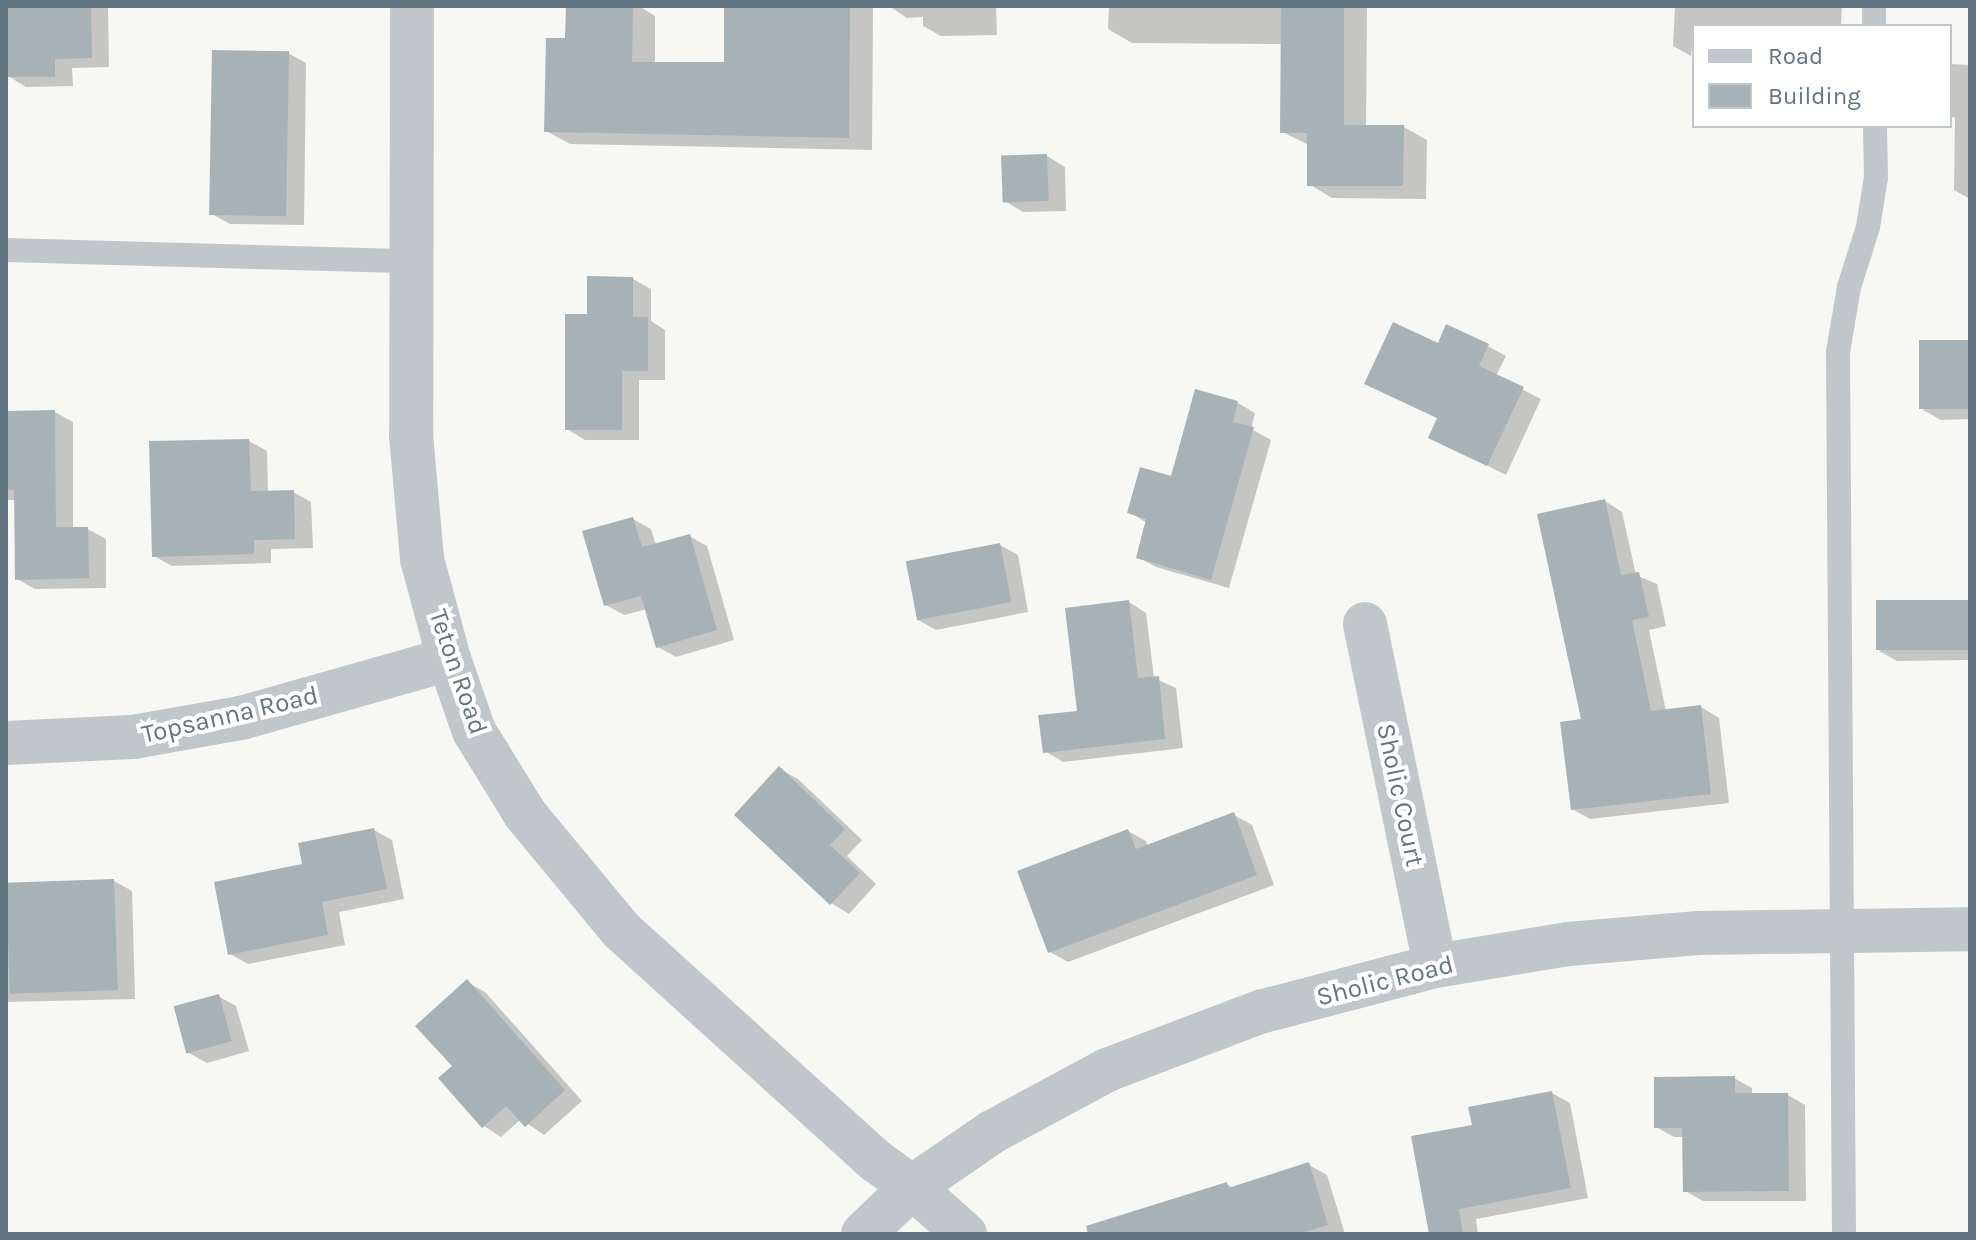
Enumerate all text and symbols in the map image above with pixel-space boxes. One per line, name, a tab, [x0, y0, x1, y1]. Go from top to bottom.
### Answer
legend	[1692, 24, 1952, 128]
text: Road	[1768, 42, 1823, 70]
text: Building	[1768, 82, 1861, 110]
street label: Teton Road	[422, 605, 494, 739]
street label: Topsanna Road	[139, 680, 321, 750]
street label: Sholic Court	[1370, 721, 1430, 869]
street label: Sholic Road	[1313, 949, 1457, 1013]

